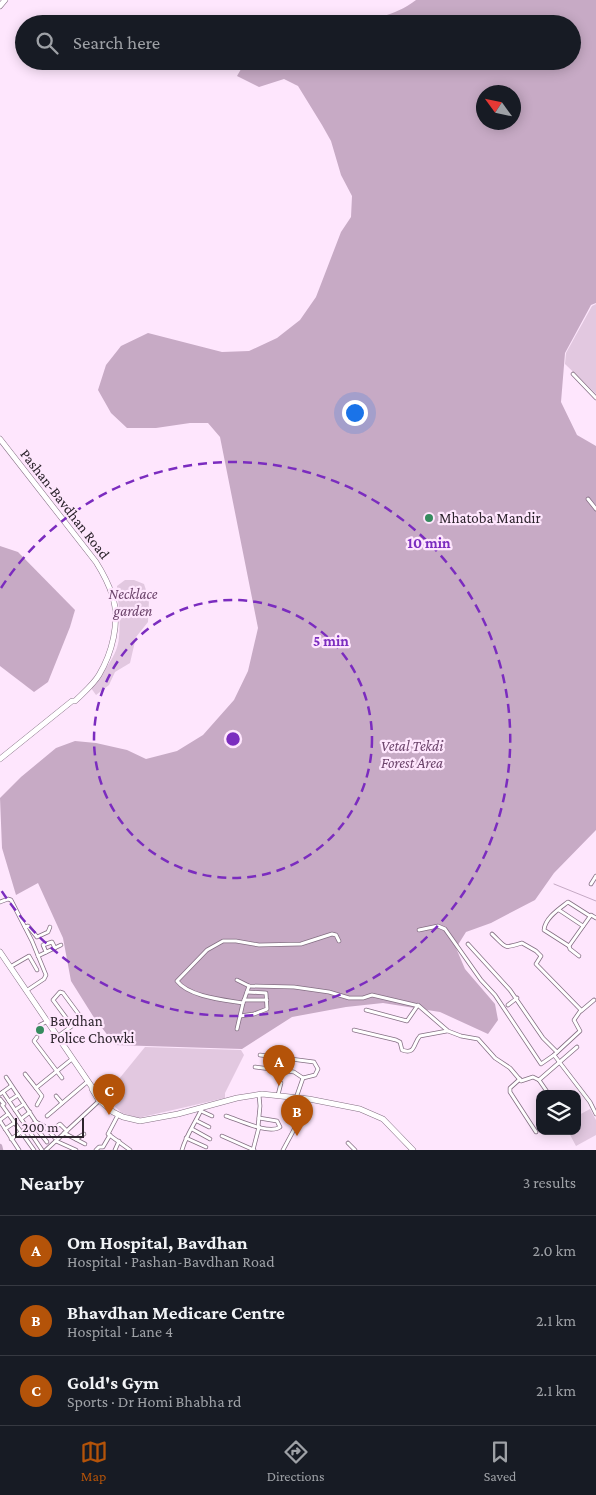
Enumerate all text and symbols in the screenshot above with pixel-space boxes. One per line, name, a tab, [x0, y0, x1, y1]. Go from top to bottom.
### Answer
search box	[15, 15, 581, 70]
icon: search	[33, 29, 61, 57]
text: Search here	[73, 32, 160, 53]
north arrow	[476, 85, 521, 130]
your location	[342, 400, 368, 426]
street label: Pashan-Bavdhan Road	[17, 446, 113, 562]
place label: Mhatoba Mandir	[439, 510, 541, 526]
marker: Mhatoba Mandir	[423, 512, 435, 524]
text: 10 min	[407, 535, 451, 551]
park label: Necklace garden	[109, 586, 158, 620]
text: 5 min	[313, 633, 349, 649]
centre of rings	[224, 730, 242, 748]
park label: Vetal Tekdi Forest Area	[381, 738, 444, 771]
place label: Bavdhan Police Chowki	[50, 1013, 135, 1046]
marker: Bavdhan Police Chowki	[34, 1024, 46, 1036]
pin: A	[263, 1045, 295, 1086]
pin: C	[93, 1074, 125, 1115]
map controls	[536, 1090, 581, 1135]
button: layers	[536, 1090, 581, 1135]
pin: B	[281, 1095, 313, 1136]
scale bar	[15, 1115, 84, 1138]
text: 200 m	[22, 1119, 58, 1135]
text: Nearby	[20, 1171, 84, 1195]
text: 3 results	[523, 1174, 576, 1191]
text: Om Hospital, Bavdhan	[67, 1232, 248, 1253]
text: A	[31, 1242, 41, 1259]
text: 2.0 km	[533, 1242, 576, 1259]
text: Hospital · Pashan-Bavdhan Road	[67, 1253, 275, 1270]
text: Bhavdhan Medicare Centre	[67, 1302, 285, 1323]
text: B	[31, 1312, 41, 1329]
text: 2.1 km	[536, 1312, 576, 1329]
text: Hospital · Lane 4	[67, 1323, 173, 1340]
text: Gold's Gym	[67, 1372, 159, 1393]
text: C	[31, 1382, 41, 1399]
text: 2.1 km	[536, 1382, 576, 1399]
text: Sports · Dr Homi Bhabha rd	[67, 1393, 241, 1410]
tab: Map	[80, 1438, 108, 1484]
tab: Directions	[267, 1438, 325, 1484]
tab: Saved	[484, 1438, 516, 1484]

